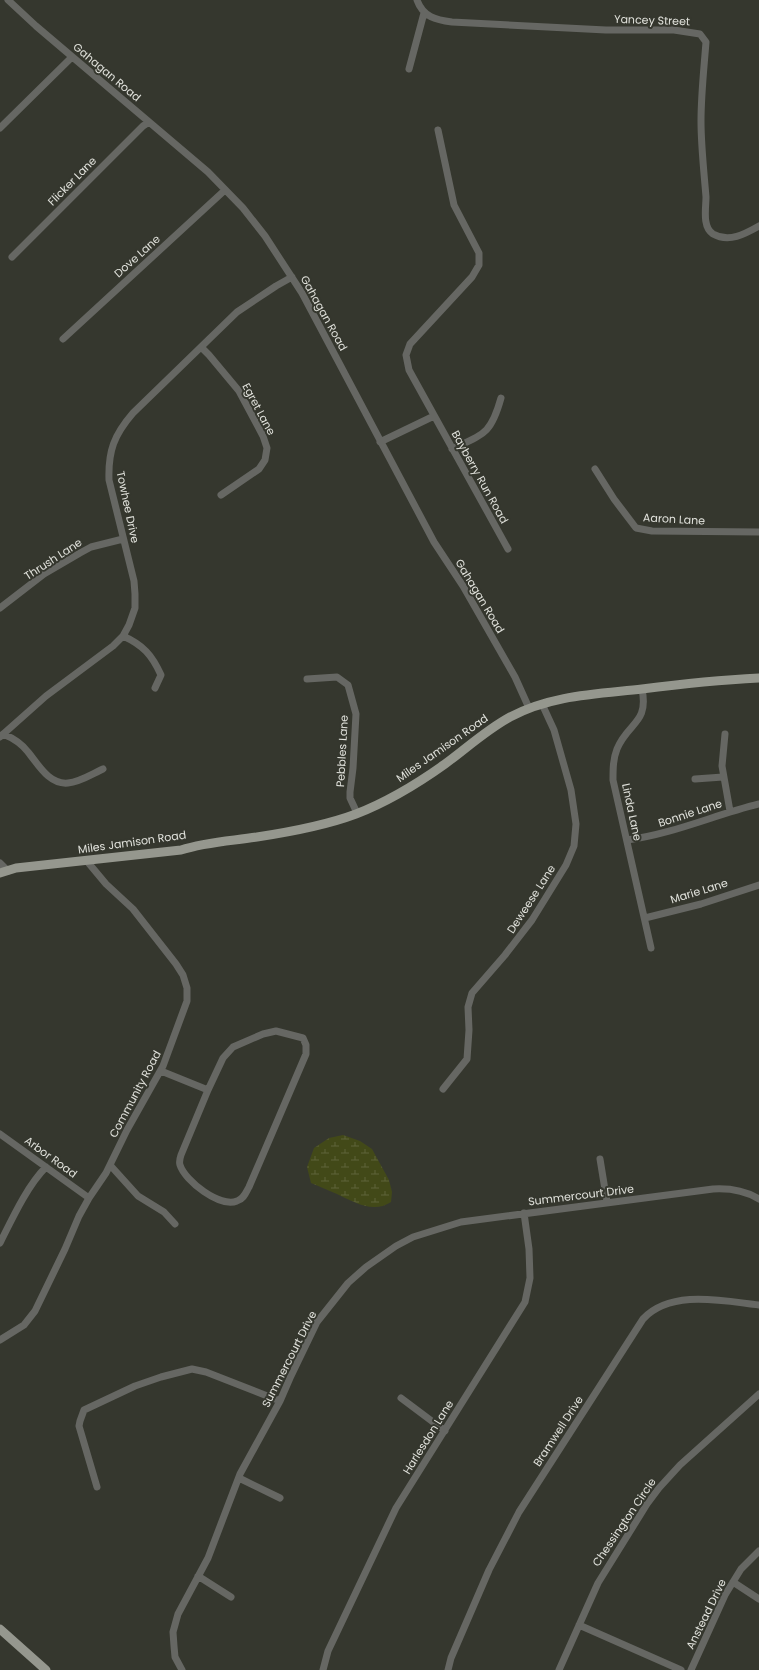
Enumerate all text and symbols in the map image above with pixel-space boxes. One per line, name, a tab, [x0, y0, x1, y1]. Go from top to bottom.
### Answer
street label: Yancey Street	[614, 11, 690, 29]
street label: Gahagan Road	[70, 39, 144, 105]
street label: Flicker Lane	[44, 153, 100, 209]
street label: Dove Lane	[111, 231, 164, 281]
street label: Gahagan Road	[297, 272, 351, 354]
street label: Egret Lane	[239, 380, 280, 438]
street label: Bayberry Run Road	[448, 428, 512, 526]
street label: Towhee Drive	[113, 470, 143, 545]
street label: Aaron Lane	[643, 509, 706, 529]
street label: Thrush Lane	[21, 534, 85, 584]
street label: Gahagan Road	[452, 556, 508, 636]
street label: Miles Jamison Road	[393, 710, 491, 786]
street label: Pebbles Lane	[332, 714, 352, 788]
street label: Linda Lane	[618, 782, 646, 842]
street label: Bonnie Lane	[656, 795, 724, 831]
street label: Miles Jamison Road	[77, 826, 187, 858]
street label: Deweese Lane	[503, 861, 559, 936]
street label: Marie Lane	[668, 875, 730, 907]
street label: Community Road	[105, 1048, 165, 1140]
street label: Arbor Road	[21, 1132, 81, 1182]
street label: Summercourt Drive	[527, 1181, 635, 1209]
street label: Summercourt Drive	[258, 1308, 320, 1410]
street label: Bramwell Drive	[529, 1392, 587, 1469]
street label: Harlesdon Lane	[399, 1397, 457, 1477]
street label: Chessington Circle	[588, 1474, 660, 1569]
street label: Anstead Drive	[682, 1576, 730, 1652]

